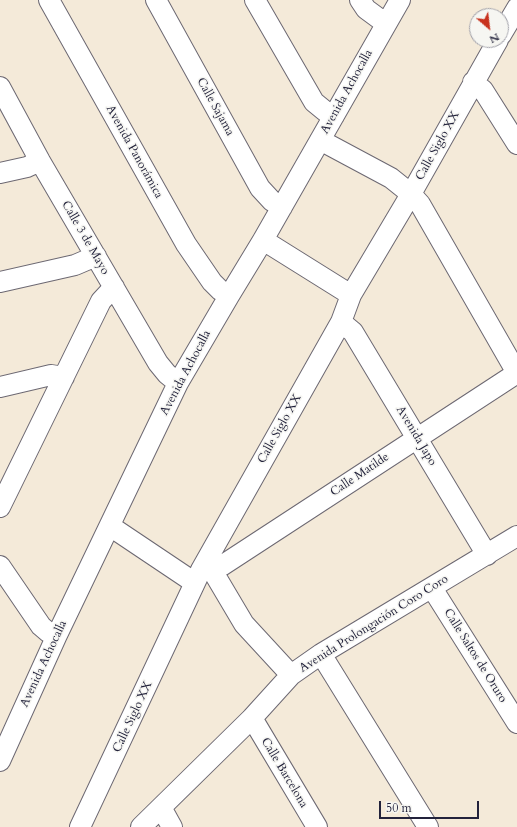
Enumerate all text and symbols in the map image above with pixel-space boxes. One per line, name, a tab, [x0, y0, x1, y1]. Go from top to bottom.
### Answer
north arrow	[469, 8, 509, 48]
text: N	[487, 29, 502, 47]
street label: Avenida Achocalla	[318, 47, 376, 137]
street label: Calle Sajama	[193, 75, 237, 139]
street label: Avenida Panorámica	[102, 103, 166, 201]
street label: Calle Siglo XX	[413, 109, 463, 183]
street label: Calle 3 de Mayo	[58, 199, 112, 277]
street label: Avenida Achocalla	[158, 328, 214, 418]
street label: Calle Siglo XX	[255, 392, 305, 466]
street label: Avenida Japo	[393, 404, 439, 468]
street label: Calle Matilde	[328, 450, 392, 500]
street label: Avenida Prolongación Coro Coro	[297, 572, 451, 676]
street label: Calle Saltos de Oruro	[440, 606, 510, 706]
street label: Avenida Achocalla	[18, 618, 70, 710]
street label: Calle Siglo XX	[110, 679, 156, 755]
street label: Calle Barcelona	[257, 735, 311, 811]
scale bar	[381, 793, 481, 819]
text: 50 m	[386, 800, 412, 816]

